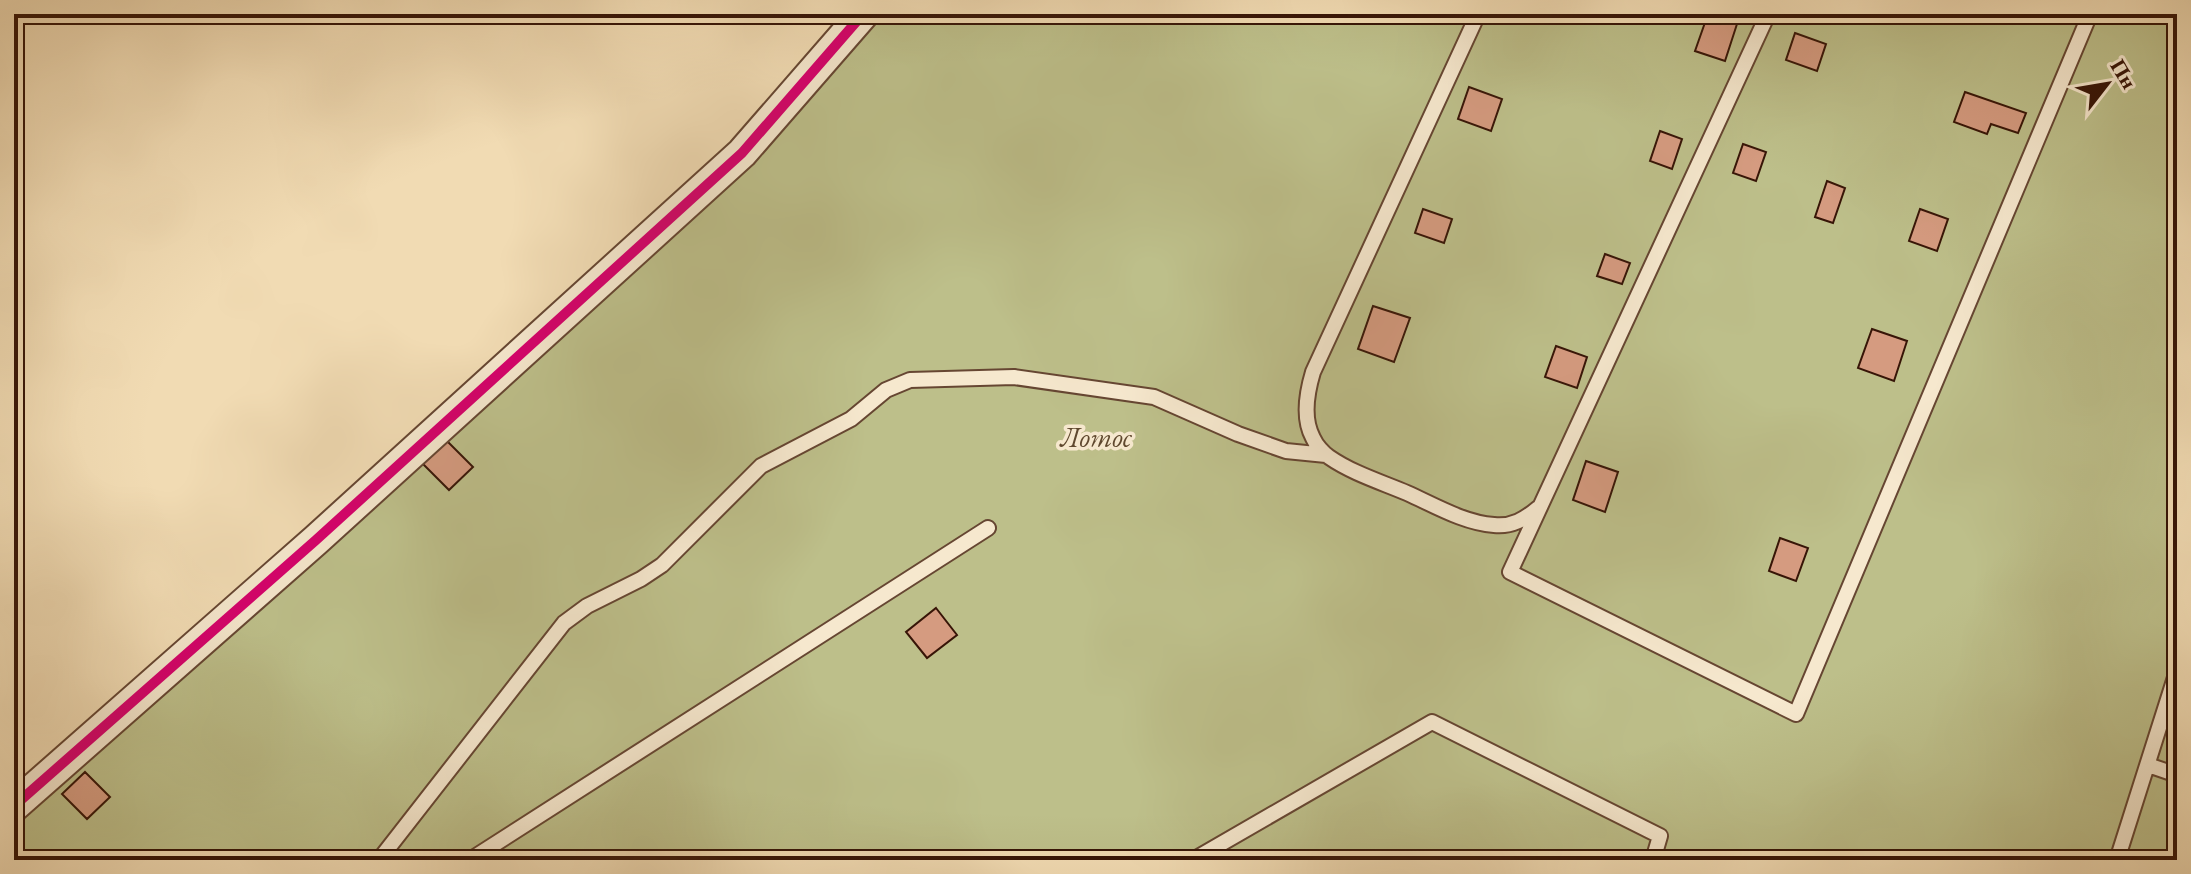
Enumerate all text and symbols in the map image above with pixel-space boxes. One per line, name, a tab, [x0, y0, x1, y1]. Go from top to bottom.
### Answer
north arrow	[2067, 44, 2147, 124]
text: Пн	[2104, 54, 2144, 95]
park label: Лотос	[1058, 419, 1133, 455]

